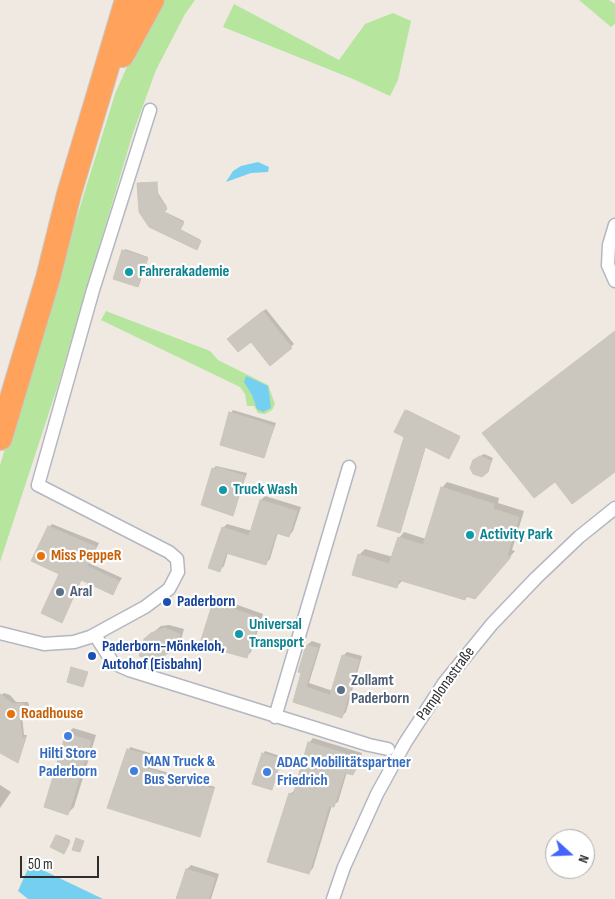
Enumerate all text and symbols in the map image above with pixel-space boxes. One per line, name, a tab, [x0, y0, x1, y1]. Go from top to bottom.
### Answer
place label: Fahrerakademie	[139, 262, 229, 282]
marker: Fahrerakademie	[123, 266, 135, 278]
place label: Truck Wash	[233, 480, 297, 500]
marker: Truck Wash	[217, 484, 229, 496]
place label: Activity Park	[480, 525, 553, 545]
marker: Activity Park	[464, 529, 476, 541]
place label: Miss PeppeR	[51, 546, 122, 566]
marker: Miss PeppeR	[35, 550, 47, 562]
place label: Aral	[70, 582, 92, 602]
marker: Aral	[54, 586, 66, 598]
place label: Paderborn	[177, 592, 235, 612]
marker: Paderborn	[161, 596, 173, 608]
place label: Universal Transport	[249, 615, 304, 653]
marker: Universal Transport	[233, 628, 245, 640]
place label: Paderborn-Mönkeloh, Autohof (Eisbahn)	[102, 637, 225, 675]
street label: Pamplonastraße	[413, 643, 479, 725]
marker: Paderborn-Mönkeloh, Autohof (Eisbahn)	[86, 650, 98, 662]
place label: Zollamt Paderborn	[351, 671, 409, 709]
marker: Zollamt Paderborn	[335, 684, 347, 696]
place label: Roadhouse	[21, 704, 83, 724]
marker: Roadhouse	[5, 708, 17, 720]
marker: Hilti Store Paderborn	[62, 730, 74, 742]
place label: Hilti Store Paderborn	[39, 744, 97, 782]
place label: MAN Truck & Bus Service	[144, 752, 215, 790]
place label: ADAC Mobilitätspartner Friedrich	[277, 753, 411, 791]
marker: MAN Truck & Bus Service	[128, 765, 140, 777]
marker: ADAC Mobilitätspartner Friedrich	[261, 766, 273, 778]
north arrow	[545, 829, 595, 879]
scale bar	[22, 846, 101, 878]
text: N	[574, 853, 593, 865]
text: 50 m	[28, 855, 53, 874]

